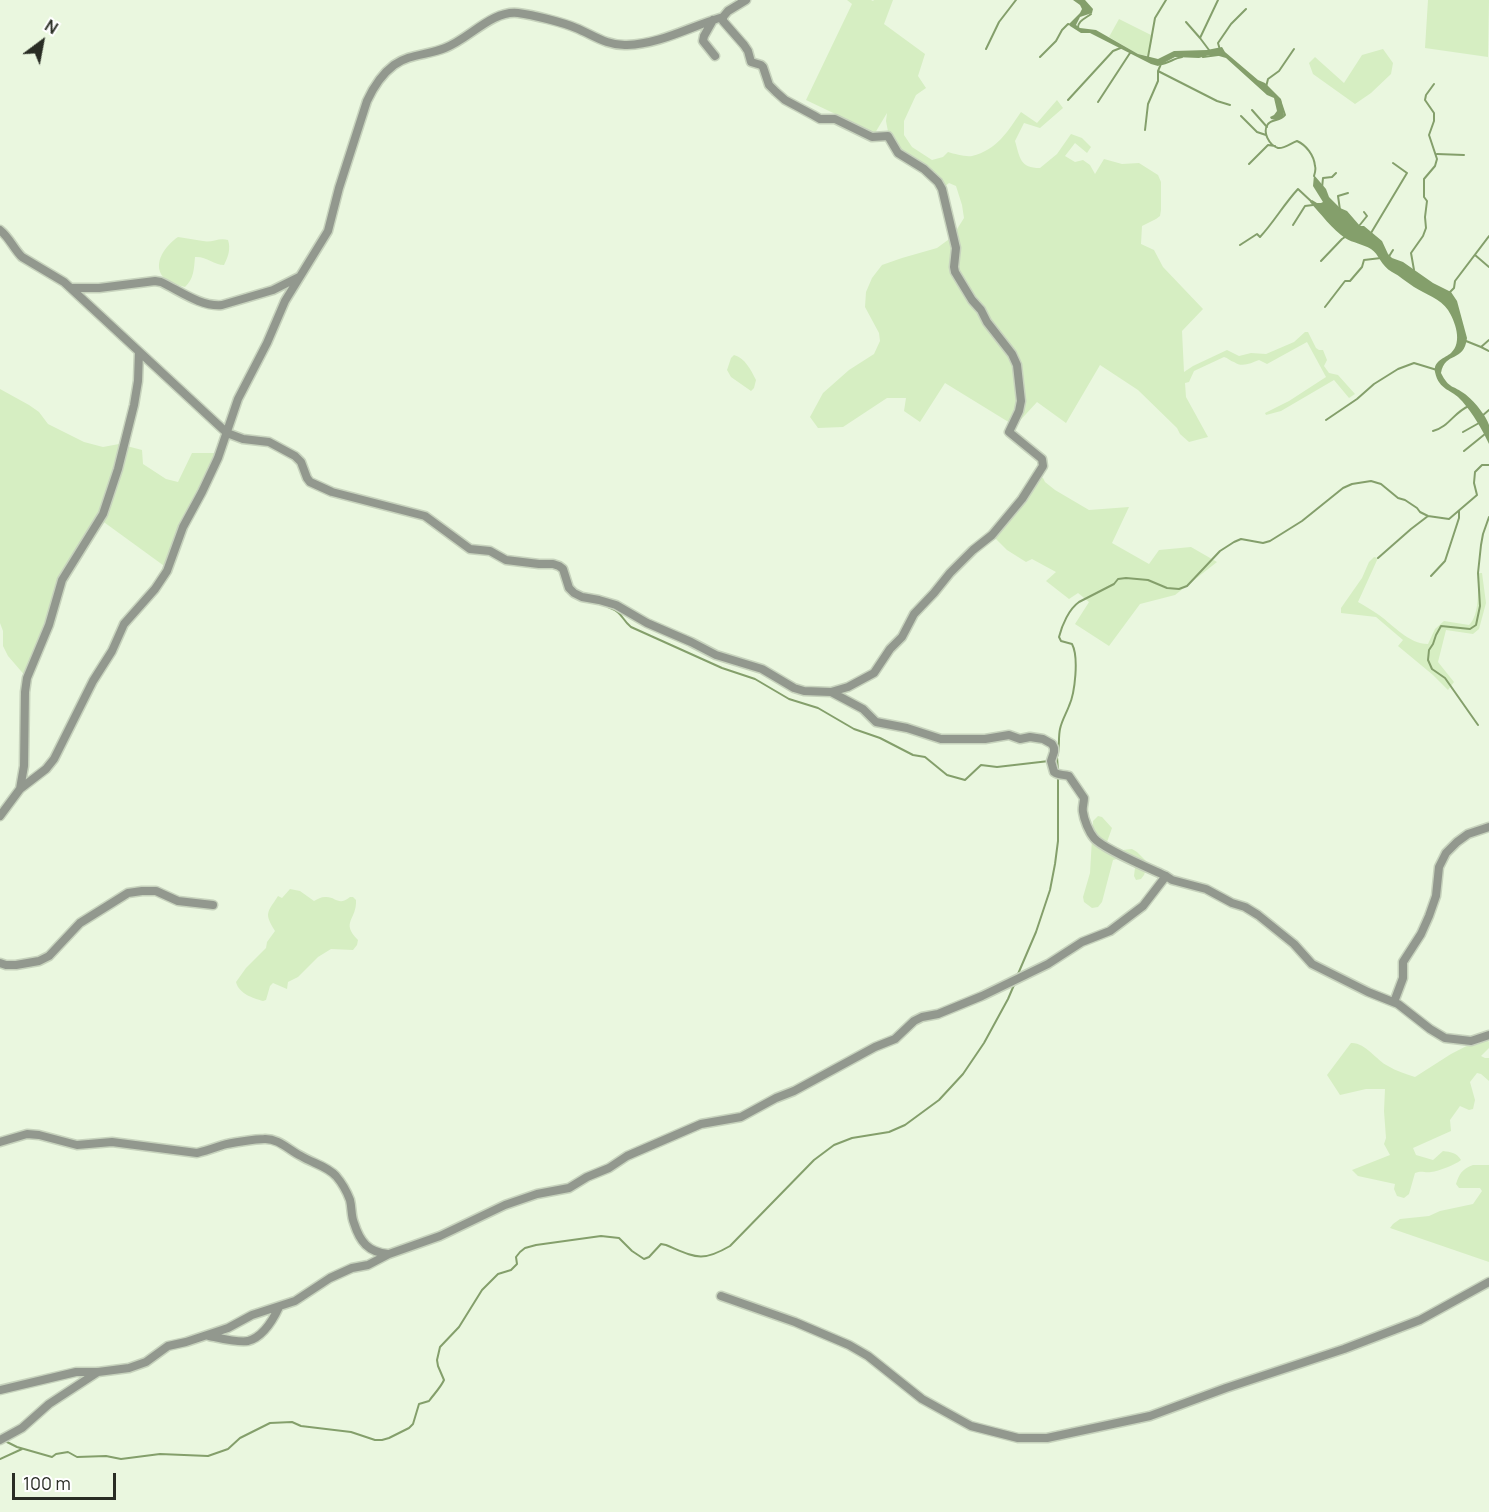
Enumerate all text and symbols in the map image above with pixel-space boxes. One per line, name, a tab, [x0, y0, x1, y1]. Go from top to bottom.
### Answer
north arrow	[12, 12, 72, 72]
text: N	[41, 14, 62, 39]
scale bar	[15, 1461, 118, 1499]
text: 100 m	[23, 1471, 71, 1495]

